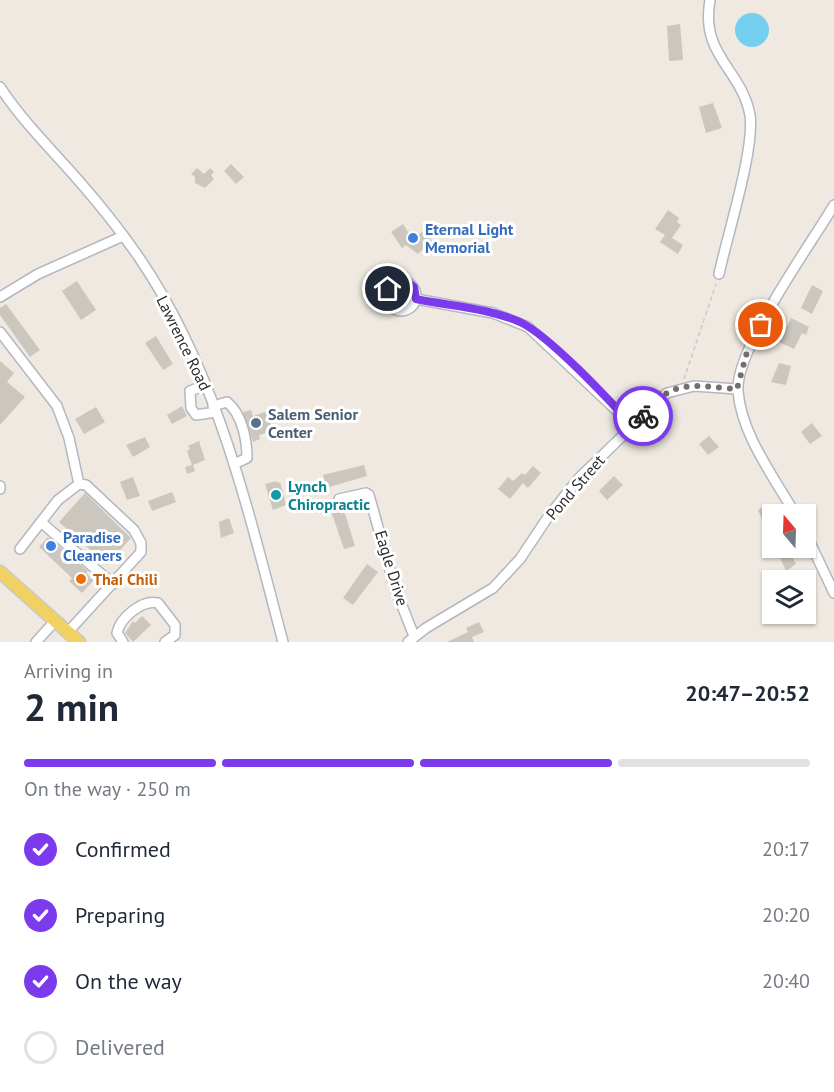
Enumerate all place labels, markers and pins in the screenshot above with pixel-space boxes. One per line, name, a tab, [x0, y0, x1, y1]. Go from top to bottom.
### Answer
place label: Eternal Light Memorial	[425, 219, 514, 257]
marker: Eternal Light Memorial	[406, 231, 420, 245]
pin	[362, 263, 413, 314]
pin	[735, 299, 786, 350]
place label: Salem Senior Center	[268, 404, 358, 442]
marker: Salem Senior Center	[249, 416, 263, 430]
place label: Lynch Chiropractic	[288, 476, 370, 514]
marker: Lynch Chiropractic	[269, 488, 283, 502]
place label: Paradise Cleaners	[63, 527, 122, 565]
marker: Paradise Cleaners	[44, 539, 58, 553]
place label: Thai Chili	[93, 569, 158, 589]
marker: Thai Chili	[74, 572, 88, 586]

